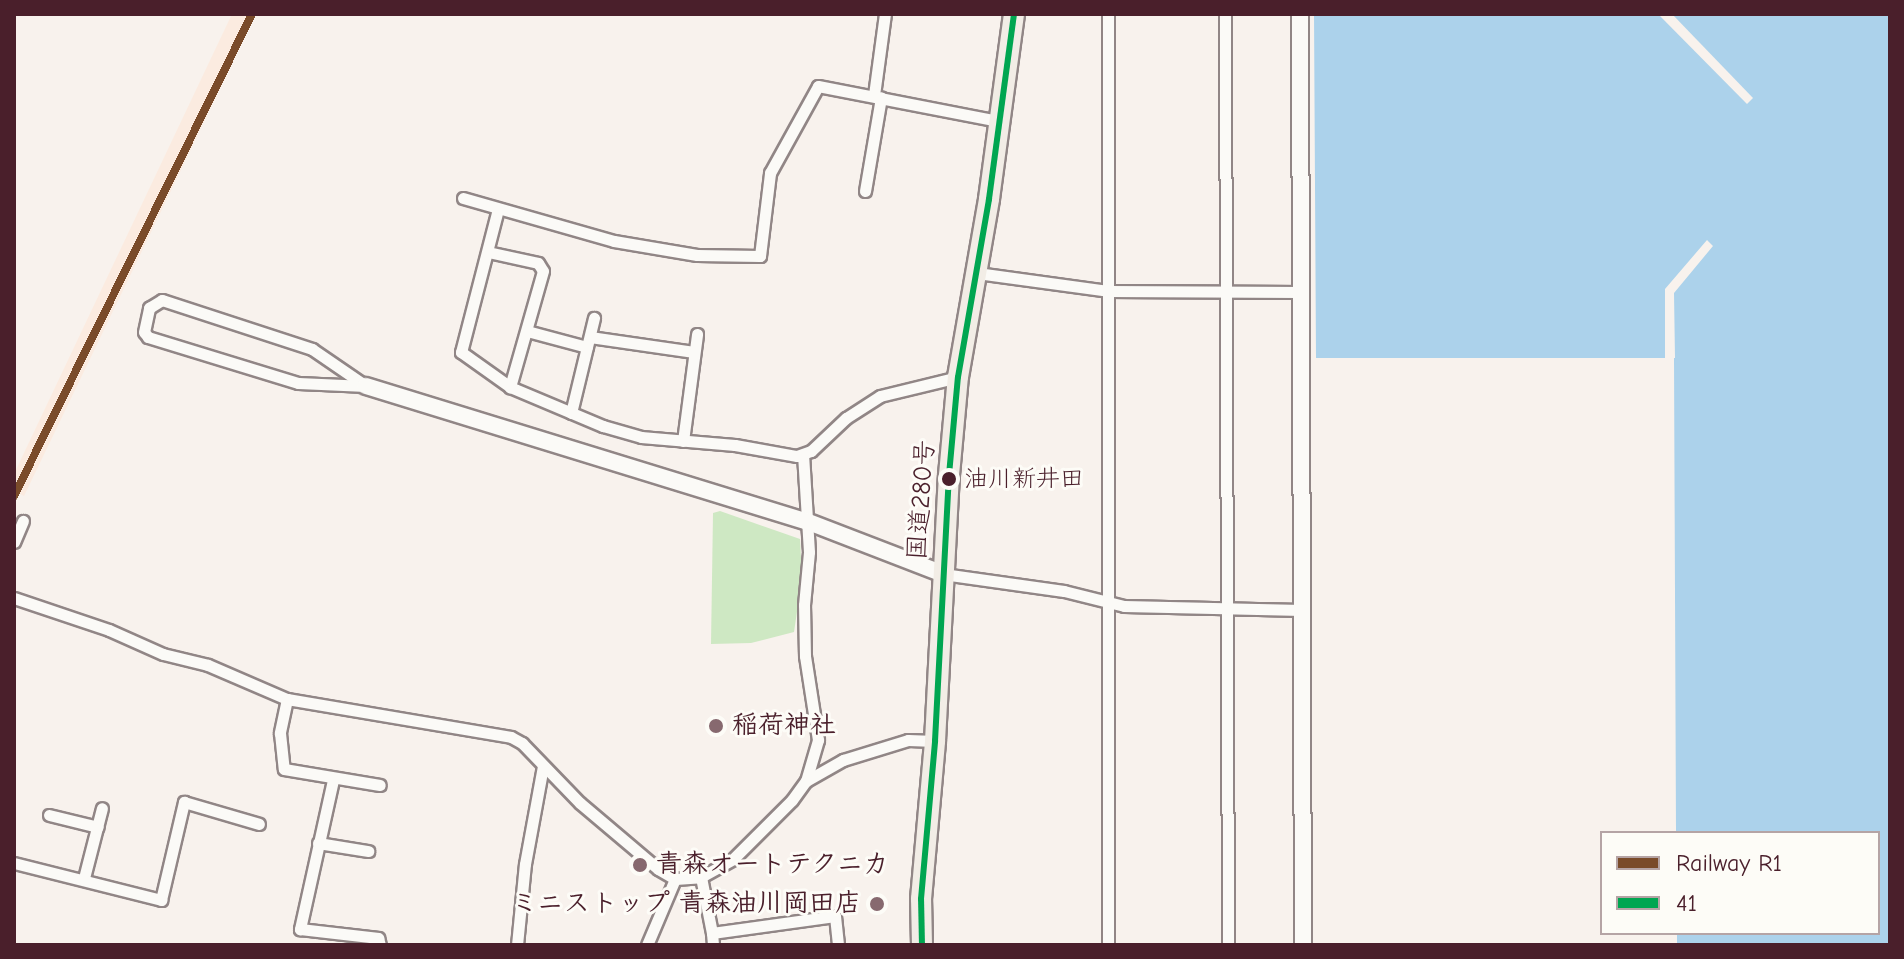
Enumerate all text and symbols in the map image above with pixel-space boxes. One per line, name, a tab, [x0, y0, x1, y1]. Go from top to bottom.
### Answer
street label: 国道280号	[902, 439, 942, 561]
place label: 油川新井田	[964, 465, 1084, 493]
marker: 油川新井田	[941, 471, 957, 487]
place label: 稲荷神社	[732, 710, 836, 742]
marker: 稲荷神社	[707, 717, 725, 735]
legend	[1600, 831, 1880, 935]
place label: 青森オートテクニカ	[656, 849, 890, 881]
text: Railway R1	[1676, 849, 1782, 877]
marker: 青森オートテクニカ	[631, 856, 649, 874]
place label: ミニストップ 青森油川岡田店	[514, 888, 861, 920]
text: 41	[1676, 889, 1697, 917]
marker: ミニストップ 青森油川岡田店	[868, 895, 886, 913]

